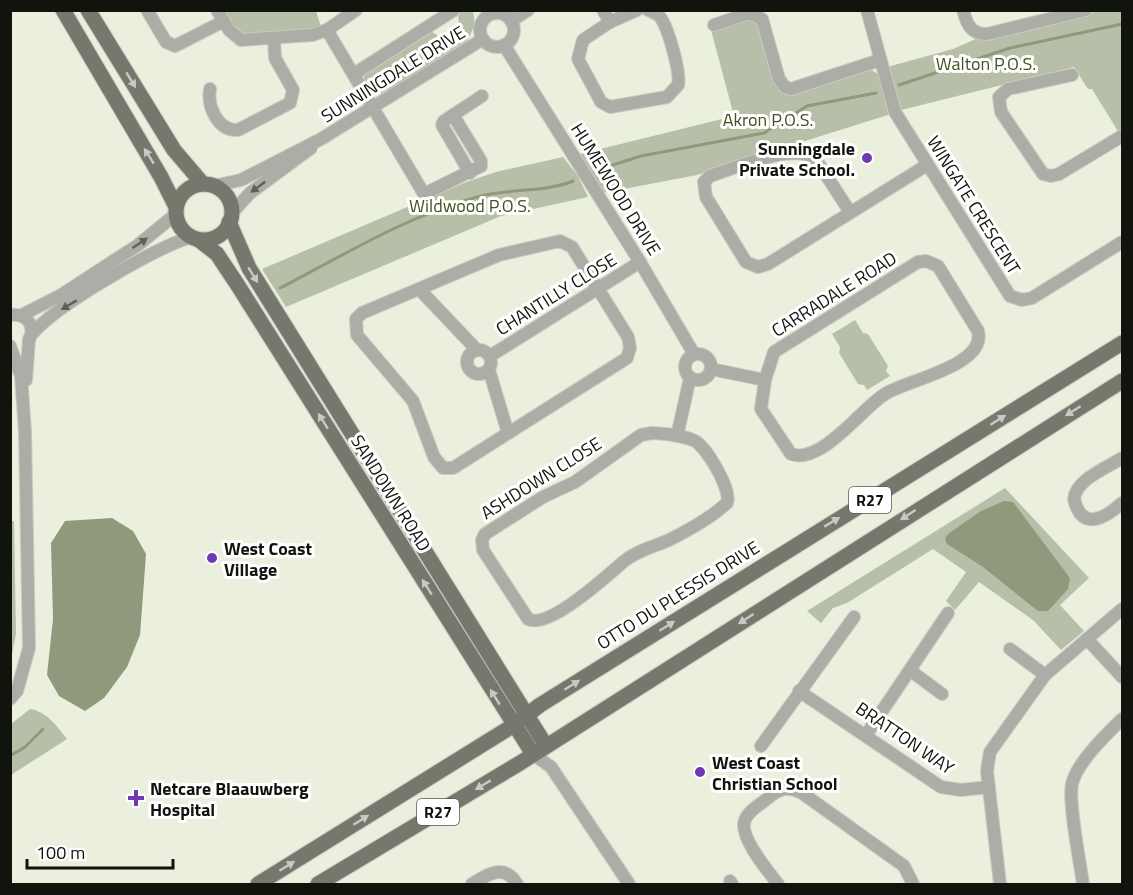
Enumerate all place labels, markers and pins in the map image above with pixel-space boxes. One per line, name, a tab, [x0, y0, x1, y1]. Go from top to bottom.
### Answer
place label: Sunningdale Private School.	[739, 135, 855, 183]
marker: Sunningdale Private School.	[860, 151, 874, 165]
place label: West Coast Village	[224, 535, 312, 583]
marker: West Coast Village	[205, 551, 219, 565]
place label: West Coast Christian School	[712, 749, 838, 797]
marker: West Coast Christian School	[693, 765, 707, 779]
place label: Netcare Blaauwberg Hospital	[150, 775, 309, 823]
marker: Netcare Blaauwberg Hospital	[127, 789, 145, 807]

